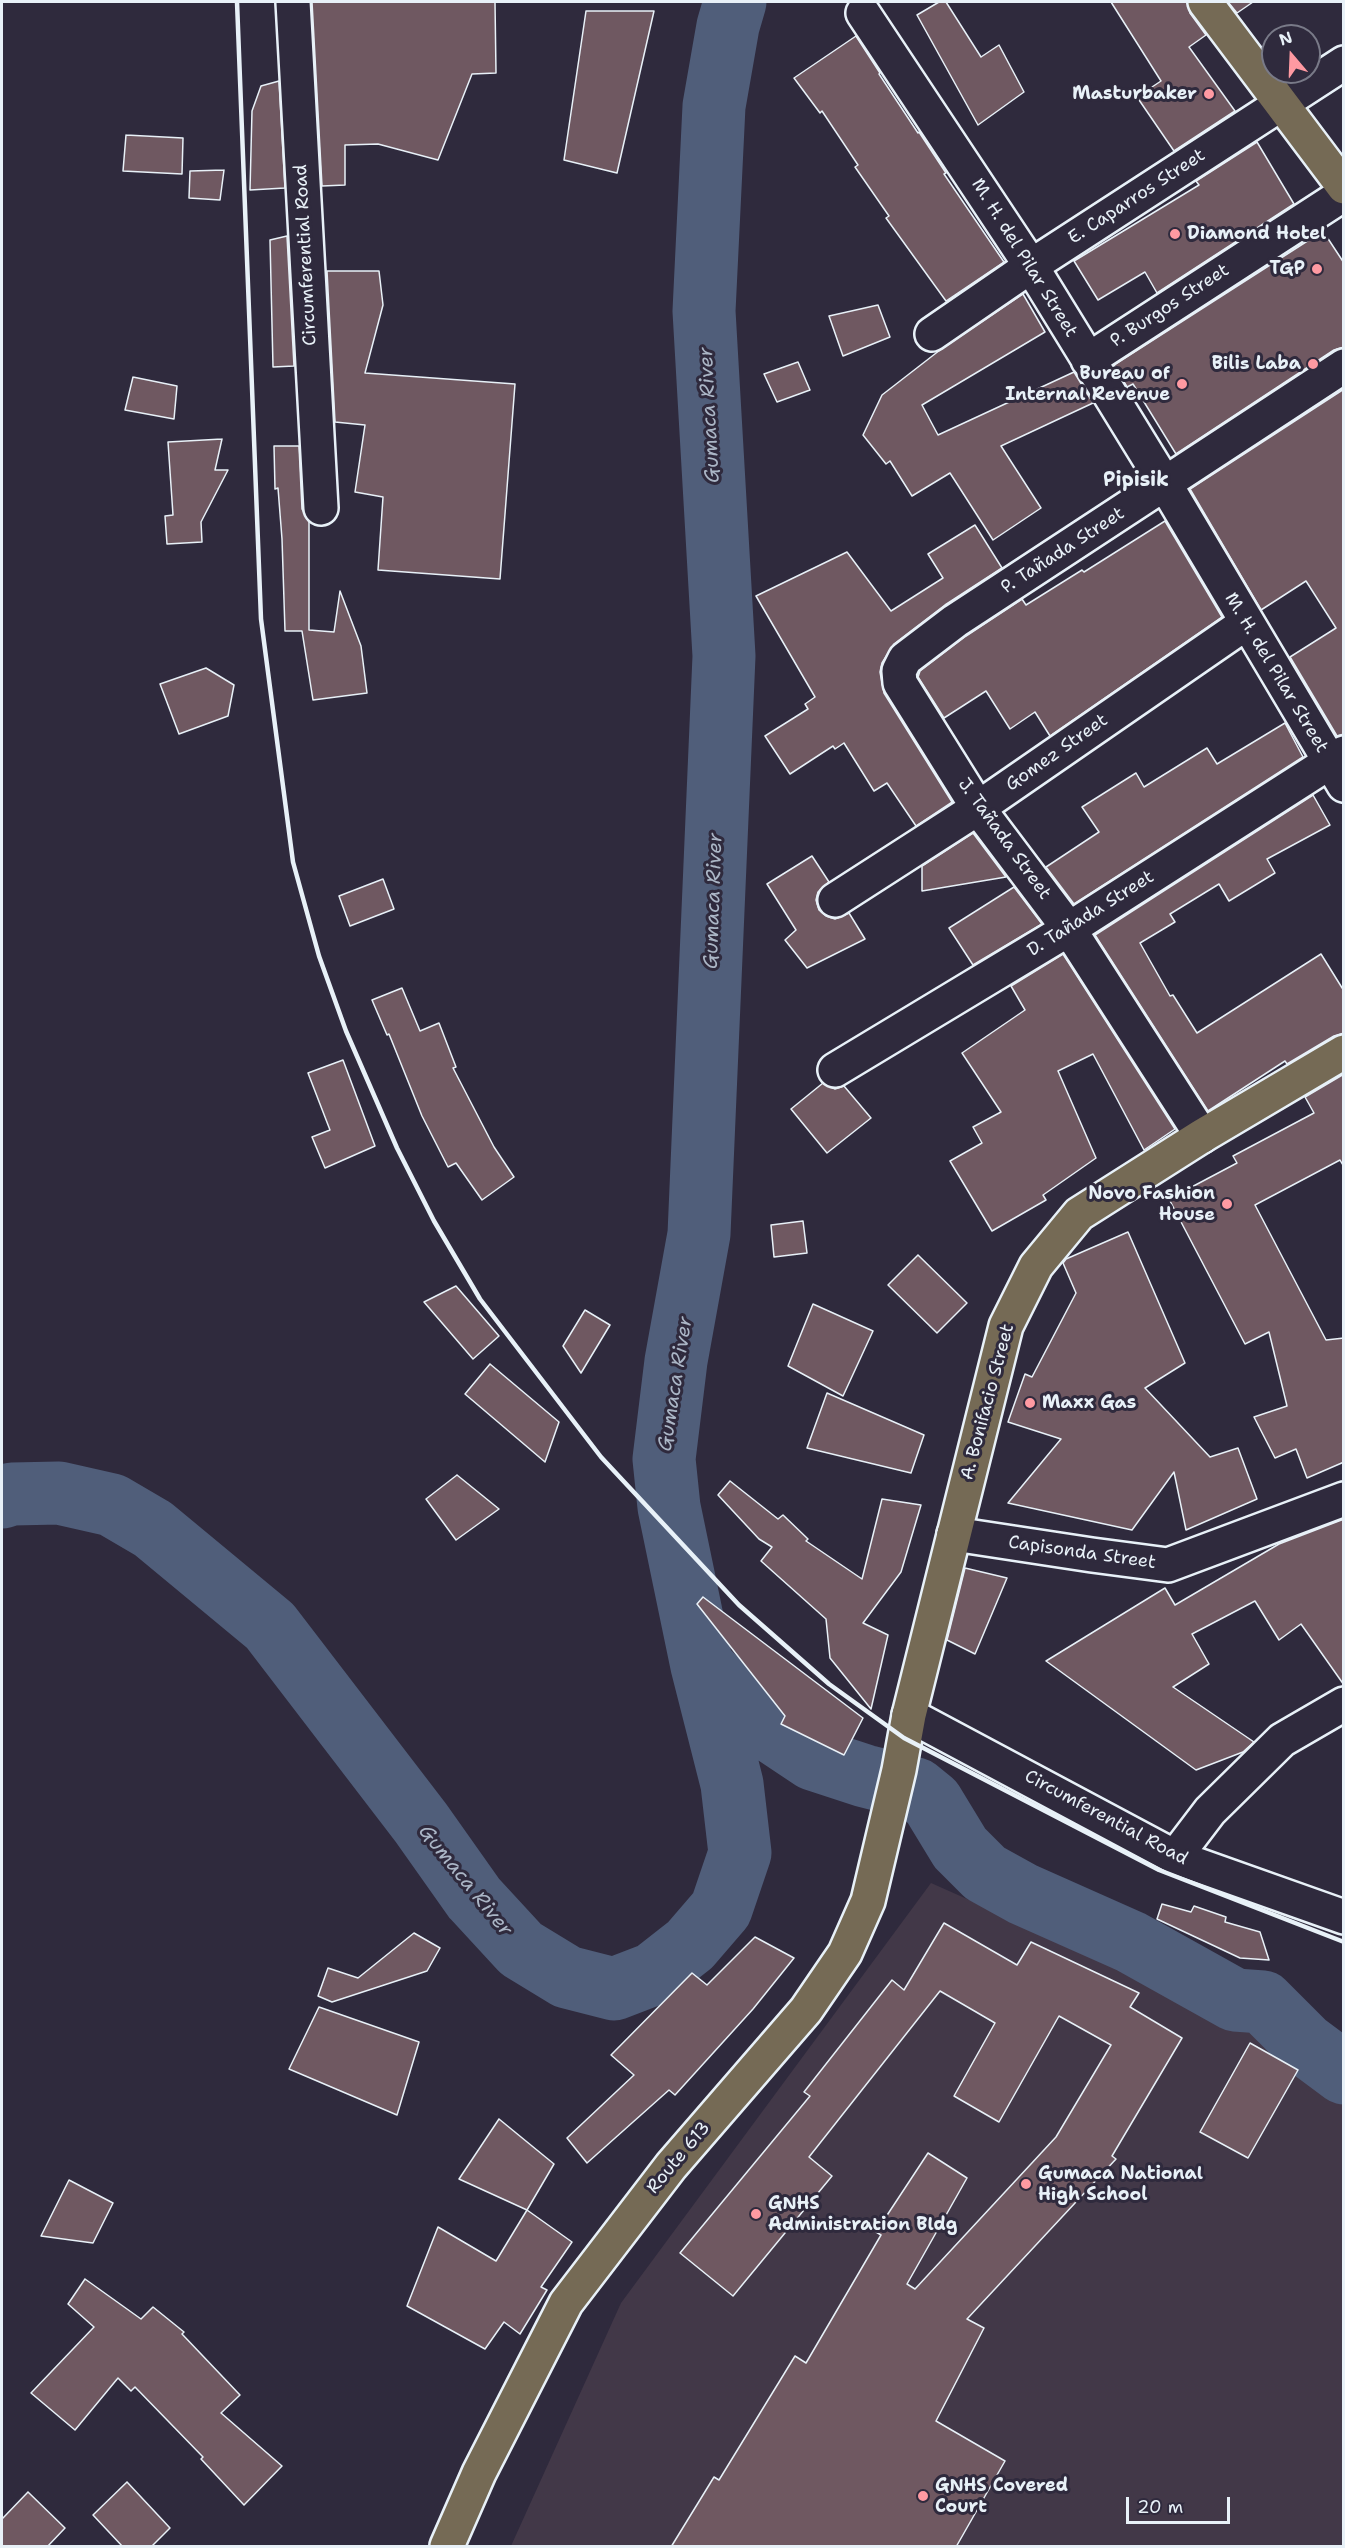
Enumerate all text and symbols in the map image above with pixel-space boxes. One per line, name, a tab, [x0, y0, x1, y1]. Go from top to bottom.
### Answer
north arrow	[1261, 24, 1321, 84]
text: N	[1276, 26, 1295, 50]
place label: Masturbaker	[1072, 83, 1197, 105]
marker: Masturbaker	[1202, 87, 1216, 101]
street label: E. Caparros Street	[1064, 145, 1210, 249]
street label: Circumferential Road	[290, 164, 322, 346]
street label: M. H. del Pilar Street	[966, 175, 1082, 341]
place label: Diamond Hotel	[1187, 223, 1326, 245]
marker: Diamond Hotel	[1168, 227, 1182, 241]
place label: TGP	[1270, 258, 1305, 280]
street label: P. Burgos Street	[1107, 260, 1233, 352]
marker: TGP	[1310, 262, 1324, 276]
water label: Gumaca River	[694, 346, 726, 484]
place label: Bilis Laba	[1212, 353, 1301, 375]
marker: Bilis Laba	[1306, 357, 1320, 371]
place label: Bureau of Internal Revenue	[1005, 363, 1170, 406]
marker: Bureau of Internal Revenue	[1175, 377, 1189, 391]
district label: Pipisik	[1103, 469, 1169, 493]
street label: P. Tañada Street	[997, 503, 1129, 599]
street label: M. H. del Pilar Street	[1220, 589, 1332, 757]
street label: Gomez Street	[1002, 710, 1112, 796]
street label: J. Tañada Street	[953, 774, 1055, 904]
water label: Gumaca River	[700, 833, 728, 969]
street label: D. Tañada Street	[1024, 866, 1158, 962]
place label: Novo Fashion House	[1088, 1183, 1215, 1226]
marker: Novo Fashion House	[1220, 1197, 1234, 1211]
water label: Gumaca River	[653, 1315, 699, 1453]
street label: A. Bonifacio Street	[957, 1322, 1019, 1482]
place label: Maxx Gas	[1042, 1392, 1136, 1414]
marker: Maxx Gas	[1023, 1396, 1037, 1410]
street label: Capisonda Street	[1007, 1532, 1157, 1574]
street label: Circumferential Road	[1021, 1766, 1191, 1870]
water label: Gumaca River	[413, 1821, 517, 1941]
street label: Route 613	[643, 2118, 715, 2198]
place label: Gumaca National High School	[1038, 2163, 1203, 2206]
marker: Gumaca National High School	[1019, 2177, 1033, 2191]
place label: GNHS Administration Bldg	[768, 2193, 957, 2236]
marker: GNHS Administration Bldg	[749, 2207, 763, 2221]
place label: GNHS Covered Court	[935, 2475, 1068, 2518]
scale bar	[1129, 2485, 1232, 2523]
marker: GNHS Covered Court	[916, 2489, 930, 2503]
text: 20 m	[1137, 2495, 1183, 2519]

